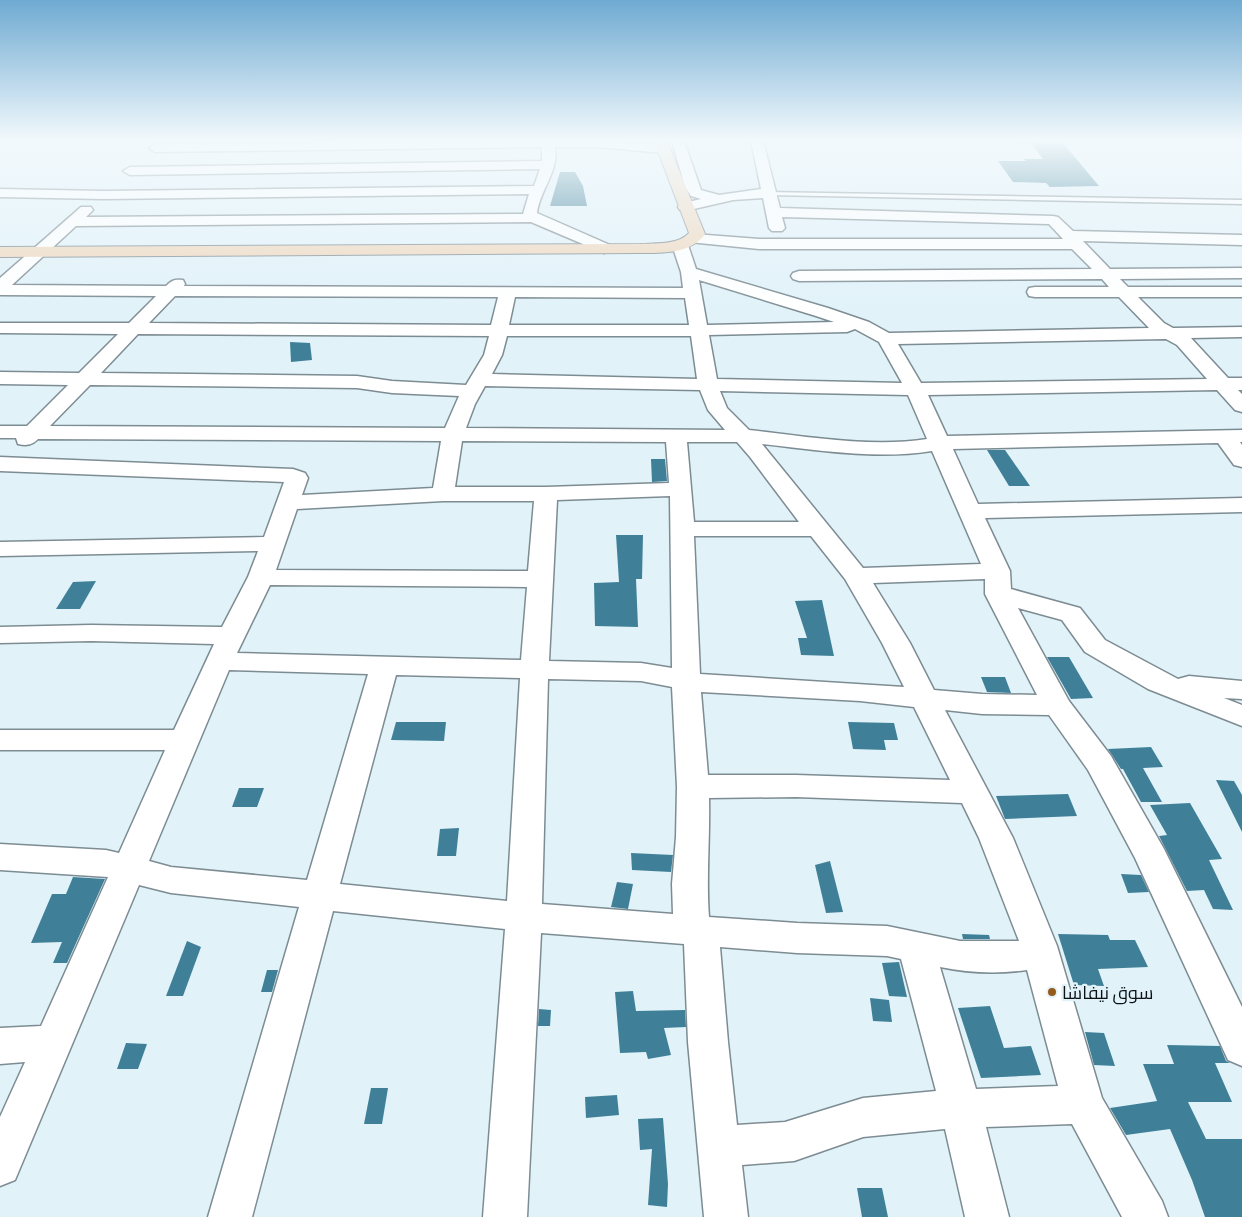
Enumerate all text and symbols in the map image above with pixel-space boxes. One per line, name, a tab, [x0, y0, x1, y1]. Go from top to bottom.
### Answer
place label: سوق نيفاشا	[1062, 981, 1153, 1005]
marker: سوق نيفاشا	[1046, 986, 1058, 998]

